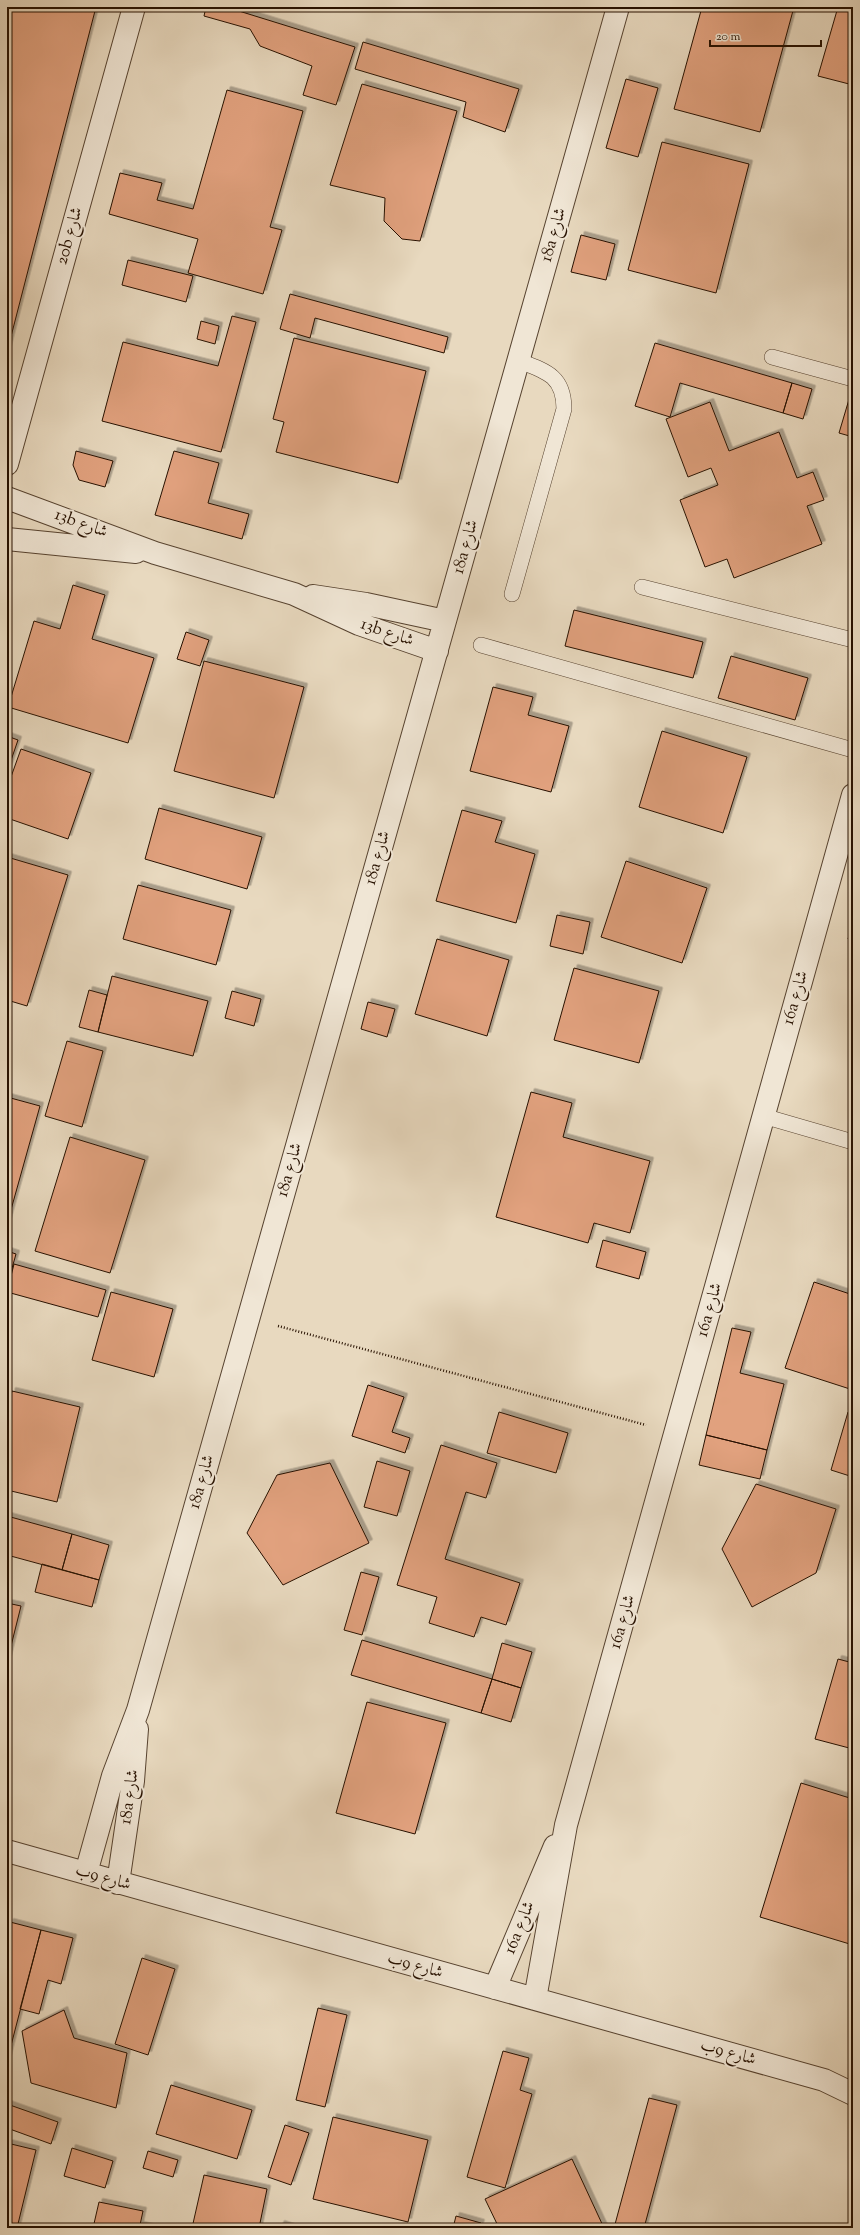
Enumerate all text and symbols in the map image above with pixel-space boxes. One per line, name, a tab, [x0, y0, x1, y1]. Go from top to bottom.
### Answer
scale bar	[710, 22, 821, 48]
text: 20 m	[716, 28, 741, 46]
street label: 20b شارع	[50, 204, 90, 268]
street label: 18a شارع	[535, 205, 573, 265]
street label: 13b شارع	[51, 503, 111, 545]
street label: 18a شارع	[447, 517, 485, 577]
street label: 13b شارع	[357, 613, 417, 653]
street label: 18a شارع	[359, 828, 397, 888]
street label: 16a شارع	[777, 968, 815, 1028]
street label: 18a شارع	[271, 1140, 309, 1200]
street label: 16a شارع	[691, 1280, 729, 1340]
street label: 18a شارع	[183, 1452, 221, 1512]
street label: 16a شارع	[604, 1592, 642, 1652]
street label: 18a شارع	[114, 1768, 146, 1826]
street label: شارع 9ب	[72, 1859, 134, 1897]
street label: 16a شارع	[499, 1898, 541, 1958]
street label: شارع 9ب	[384, 1947, 446, 1985]
street label: شارع 9ب	[697, 2034, 759, 2072]

